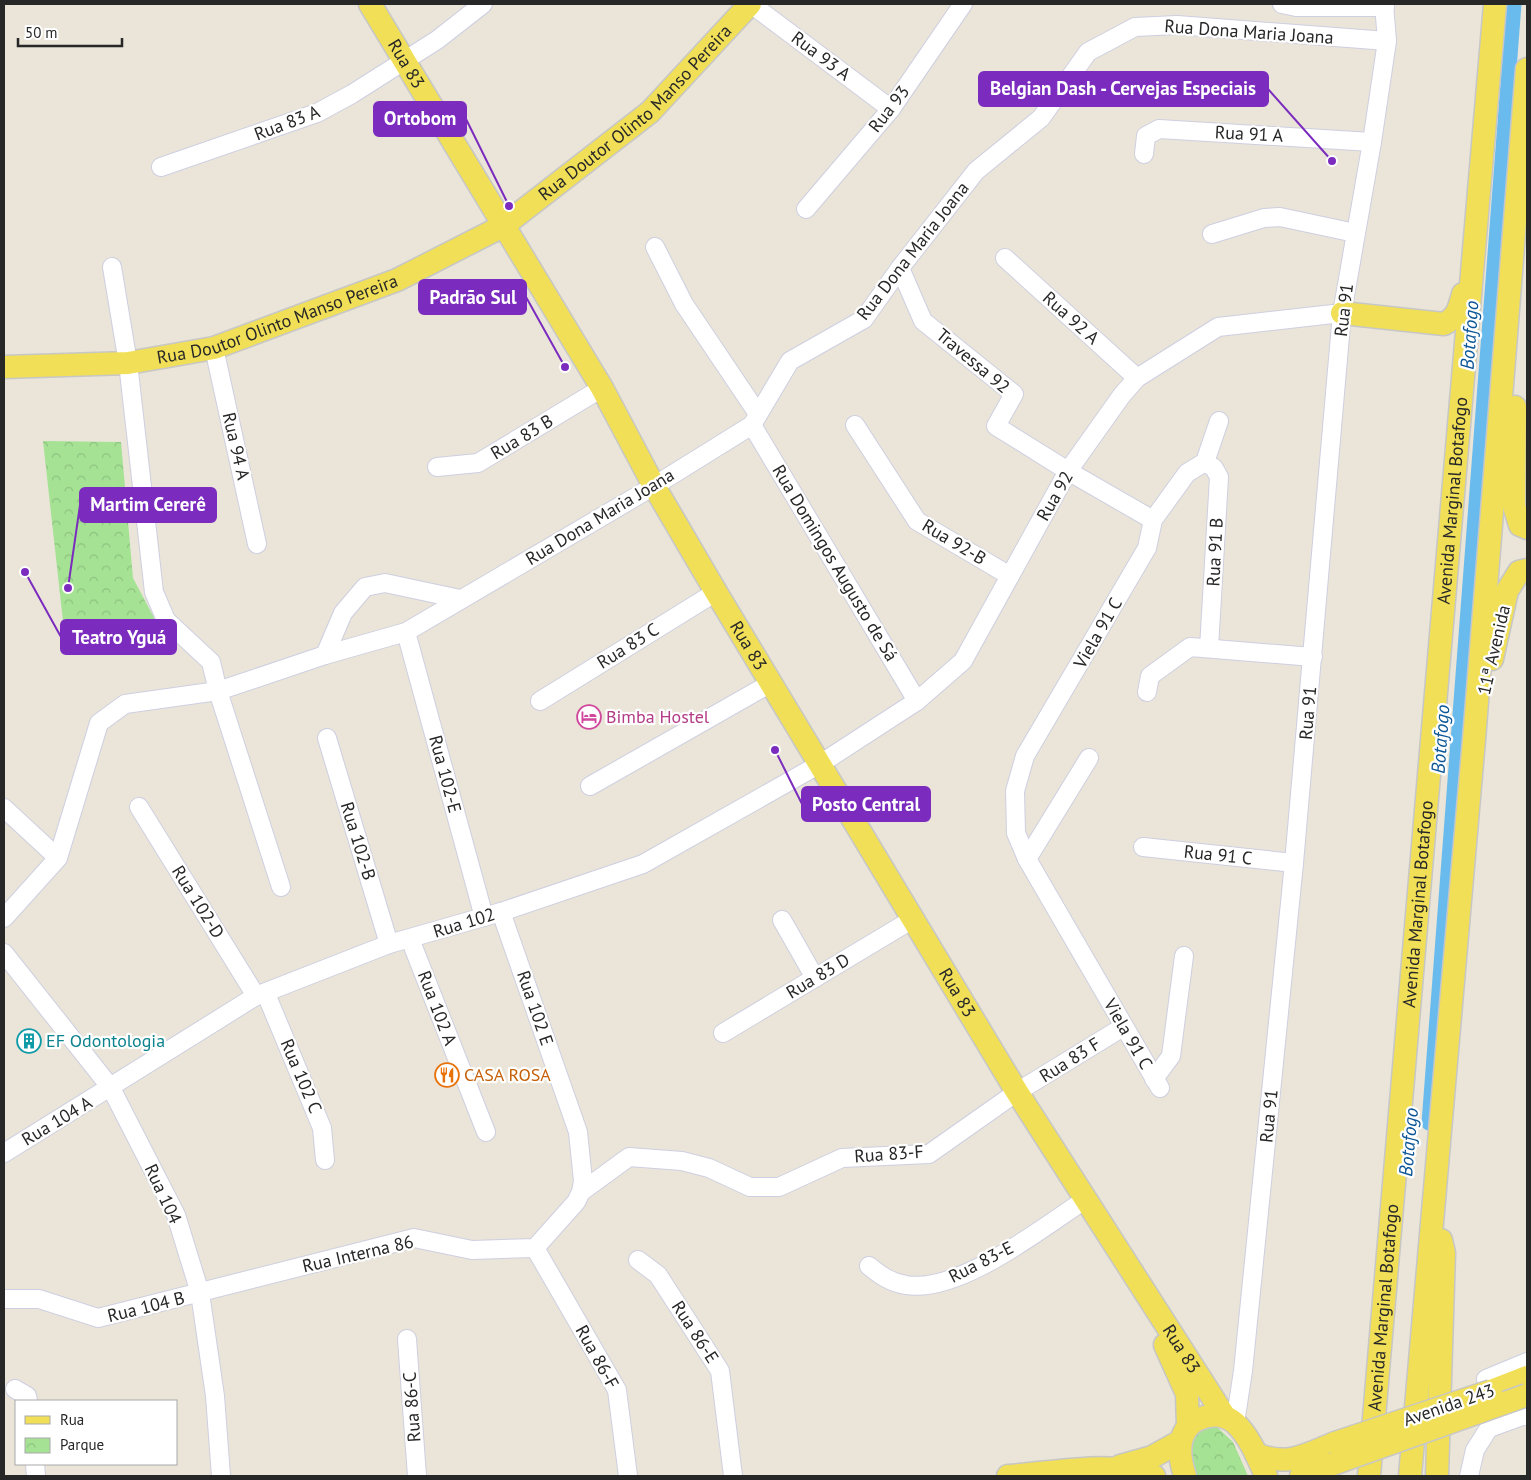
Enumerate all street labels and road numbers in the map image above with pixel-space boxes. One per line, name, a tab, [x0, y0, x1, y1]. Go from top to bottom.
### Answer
street label: Rua Dona Maria Joana	[1164, 14, 1334, 49]
street label: Rua Doutor Olinto Manso Pereira	[533, 19, 736, 205]
street label: Rua 93 A	[787, 26, 856, 86]
street label: Rua 83	[383, 35, 430, 93]
street label: Rua 93	[863, 80, 914, 137]
street label: Rua 83 A	[251, 99, 323, 146]
street label: Rua 91 A	[1214, 120, 1284, 147]
street label: Rua Dona Maria Joana	[851, 177, 974, 325]
street label: Rua Doutor Olinto Manso Pereira	[155, 269, 401, 369]
street label: Rua 91	[1329, 282, 1358, 338]
street label: Rua 92 A	[1038, 286, 1105, 349]
street label: Travessa 92	[932, 323, 1015, 398]
street label: Avenida Marginal Botafogo	[1432, 396, 1472, 605]
street label: Rua 83 B	[486, 409, 557, 464]
street label: Rua 94 A	[218, 410, 255, 482]
street label: Rua Domingos Augusto de Sá	[768, 460, 903, 665]
street label: Rua Dona Maria Joana	[521, 463, 678, 570]
street label: Rua 92	[1031, 467, 1078, 525]
street label: Rua 92-B	[918, 514, 990, 570]
street label: Rua 91 B	[1201, 517, 1228, 587]
street label: Viela 91 C	[1068, 593, 1127, 673]
street label: 11ª Avenida	[1472, 603, 1515, 697]
street label: Rua 83	[725, 616, 772, 674]
street label: Rua 83 C	[593, 618, 663, 674]
street label: Rua 91	[1294, 685, 1321, 741]
street label: Rua 102-E	[424, 732, 467, 815]
street label: Rua 102-B	[336, 799, 381, 883]
street label: Avenida Marginal Botafogo	[1397, 799, 1438, 1009]
street label: Rua 91 C	[1183, 839, 1253, 870]
street label: Rua 102-D	[167, 861, 230, 942]
street label: Rua 102	[430, 902, 498, 943]
street label: Rua 83 D	[782, 948, 854, 1003]
street label: Rua 83	[934, 963, 981, 1021]
street label: Rua 102 A	[413, 967, 462, 1049]
street label: Rua 102 E	[512, 967, 559, 1048]
street label: Viela 91 C	[1099, 993, 1158, 1073]
street label: Rua 83 F	[1035, 1032, 1105, 1087]
street label: Rua 102 C	[276, 1035, 327, 1116]
street label: Rua 91	[1254, 1088, 1283, 1144]
street label: Rua 104 A	[17, 1090, 97, 1151]
street label: Rua 83-F	[854, 1140, 924, 1167]
street label: Rua 104	[140, 1160, 187, 1228]
street label: Avenida Marginal Botafogo	[1363, 1203, 1403, 1412]
street label: Rua Interna 86	[300, 1230, 416, 1277]
street label: Rua 83-E	[944, 1235, 1017, 1288]
street label: Rua 104 B	[105, 1286, 187, 1327]
street label: Rua 86-E	[667, 1296, 724, 1367]
street label: Rua 83	[1158, 1320, 1206, 1377]
street label: Rua 86-F	[571, 1321, 624, 1393]
street label: Rua 86-C	[398, 1371, 425, 1443]
street label: Avenida 243	[1400, 1378, 1498, 1431]

